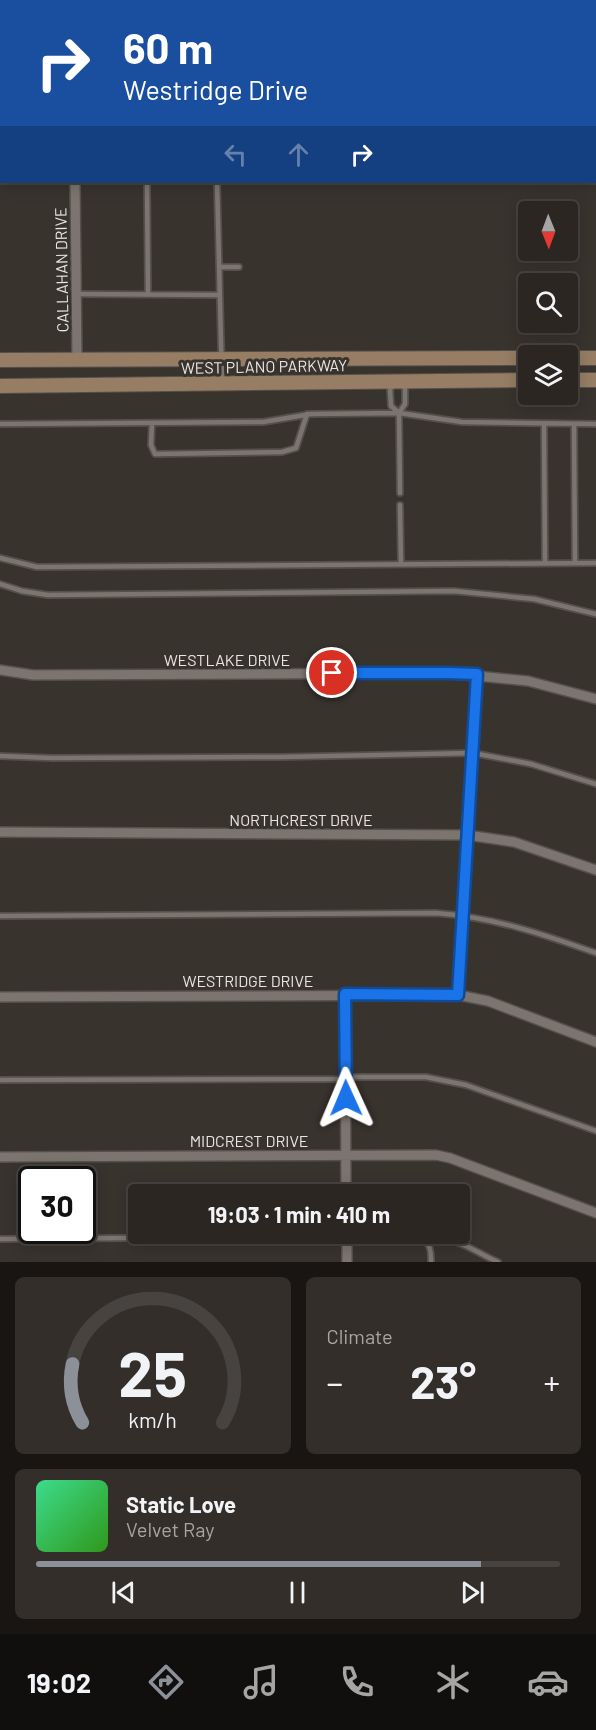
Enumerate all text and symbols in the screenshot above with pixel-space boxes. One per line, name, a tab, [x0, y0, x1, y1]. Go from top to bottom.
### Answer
text: 60 m	[123, 22, 213, 72]
icon: right	[24, 24, 102, 102]
text: Westridge Drive	[123, 73, 308, 105]
icon: left	[219, 138, 252, 171]
icon: ahead	[282, 138, 315, 171]
icon: right	[345, 138, 378, 171]
north arrow	[518, 201, 578, 261]
map controls	[518, 201, 578, 405]
street label: CALLAHAN DRIVE	[50, 207, 72, 333]
button: search	[518, 273, 578, 333]
button: layers	[518, 345, 578, 405]
street label: WEST PLANO PARKWAY	[181, 355, 347, 377]
pin	[306, 647, 357, 698]
street label: WESTLAKE DRIVE	[164, 650, 290, 669]
icon: arrive	[315, 656, 348, 689]
street label: NORTHCREST DRIVE	[229, 810, 373, 829]
street label: WESTRIDGE DRIVE	[183, 971, 313, 990]
position arrow	[314, 1066, 378, 1130]
street label: MIDCREST DRIVE	[190, 1131, 308, 1150]
speed limit sign: 30	[18, 1166, 96, 1244]
text: 19:03 · 1 min · 410 m	[208, 1201, 390, 1227]
text: Climate	[327, 1324, 393, 1348]
text: 25	[118, 1335, 187, 1409]
text: 23°	[410, 1354, 476, 1408]
text: −	[327, 1362, 343, 1402]
text: +	[543, 1362, 560, 1402]
text: km/h	[128, 1407, 177, 1432]
text: Static Love	[126, 1491, 236, 1517]
text: Velvet Ray	[126, 1517, 215, 1541]
icon: previous	[107, 1576, 140, 1609]
icon: pause	[281, 1576, 314, 1609]
icon: next	[456, 1576, 489, 1609]
icon: directions	[145, 1661, 187, 1703]
icon: music	[240, 1661, 282, 1703]
icon: phone	[336, 1661, 378, 1703]
icon: climate	[432, 1661, 474, 1703]
icon: car	[527, 1661, 569, 1703]
text: 19:02	[27, 1666, 91, 1698]

